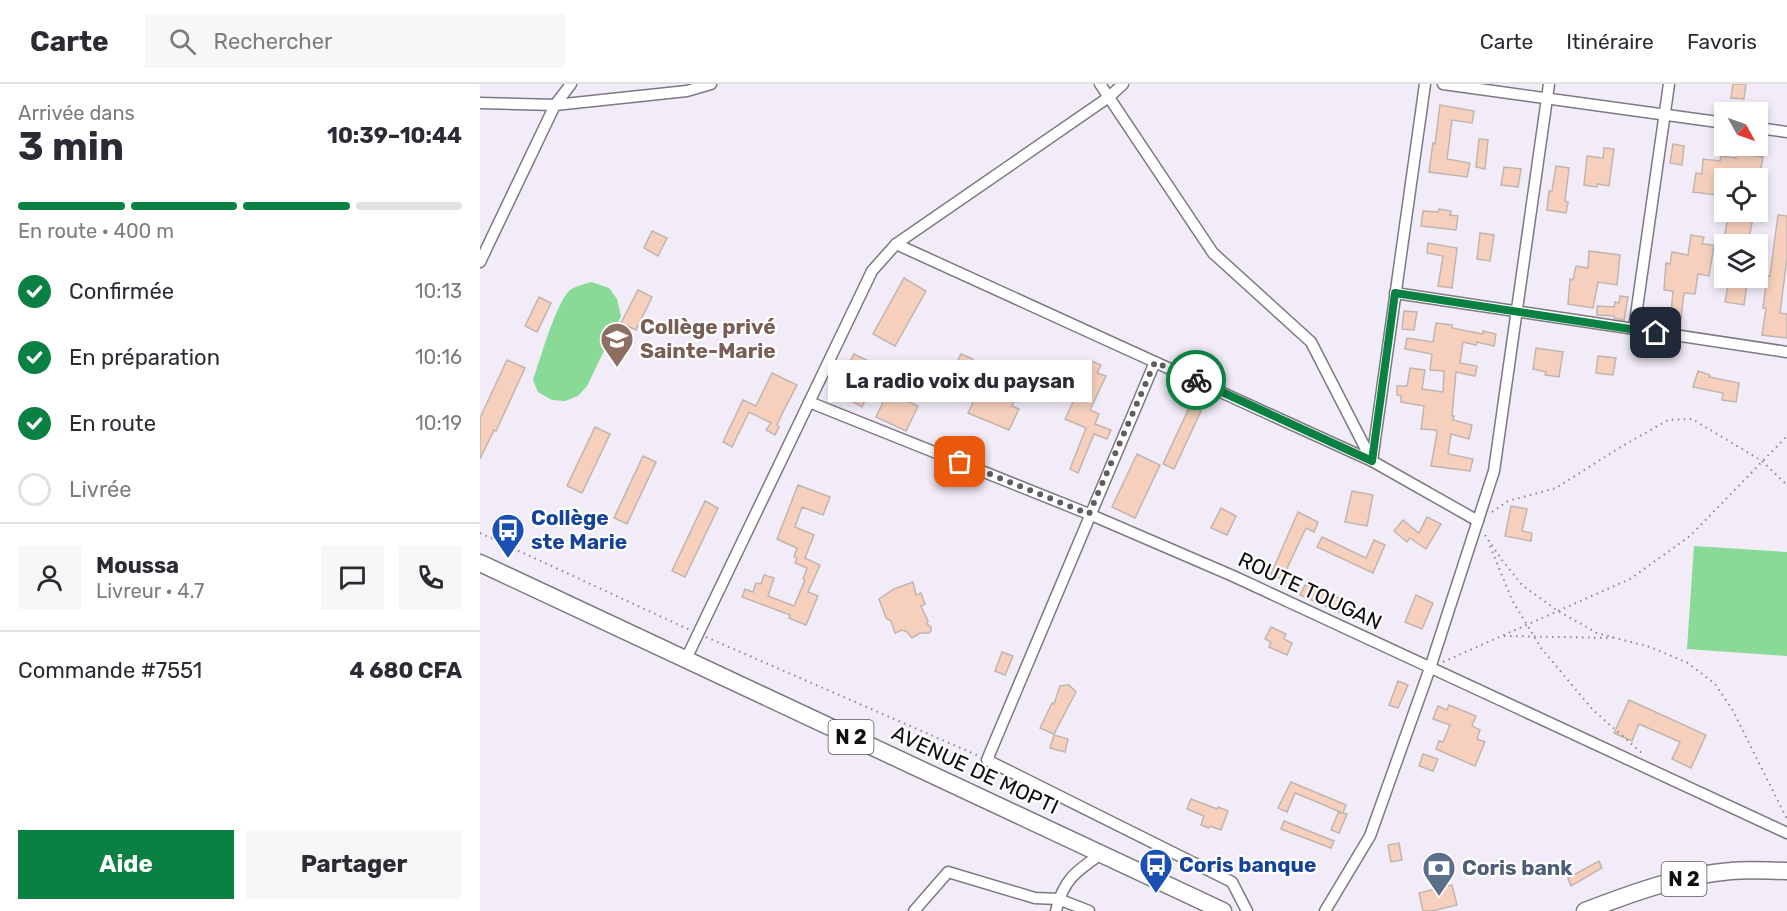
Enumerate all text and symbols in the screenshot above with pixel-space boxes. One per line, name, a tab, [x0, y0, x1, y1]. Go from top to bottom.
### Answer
search box	[145, 14, 565, 68]
text: Carte	[30, 25, 109, 58]
icon: search	[166, 25, 199, 58]
text: Rechercher	[214, 28, 332, 55]
text: Carte	[1480, 29, 1533, 54]
text: Itinéraire	[1566, 29, 1654, 54]
text: Favoris	[1687, 29, 1757, 54]
text: Arrivée dans	[18, 101, 135, 125]
north arrow	[1714, 102, 1768, 156]
map controls	[1714, 102, 1768, 288]
text: 10:39–10:44	[327, 122, 462, 149]
text: 3 min	[18, 124, 124, 170]
button: locate	[1714, 168, 1768, 222]
text: En route · 400 m	[18, 219, 174, 243]
button: layers	[1714, 234, 1768, 288]
icon: check	[18, 275, 51, 308]
text: Confirmée	[69, 278, 174, 305]
text: 10:13	[415, 279, 462, 303]
pin	[1630, 307, 1681, 358]
place label: Collège privé Sainte-Marie	[640, 314, 776, 363]
icon: home	[1639, 316, 1672, 349]
school or university icon: Collège privé Sainte-Marie	[599, 321, 635, 368]
icon: check	[18, 341, 51, 374]
text: En préparation	[69, 344, 220, 371]
text: 10:16	[415, 345, 462, 369]
courier	[1166, 350, 1226, 410]
callout: La radio voix du paysan	[828, 360, 1092, 402]
icon: bike	[1180, 364, 1213, 397]
text: La radio voix du paysan	[845, 369, 1075, 393]
icon: check	[18, 407, 51, 440]
text: En route	[69, 410, 156, 437]
text: 10:19	[415, 411, 462, 435]
pin	[934, 436, 985, 487]
icon: bag	[943, 445, 976, 478]
text: Livrée	[69, 476, 132, 503]
place label: Collège ste Marie	[531, 505, 627, 554]
bus stop icon: Collège ste Marie	[490, 512, 526, 559]
button: person	[18, 546, 81, 609]
button: chat	[321, 546, 384, 609]
button: phone	[399, 546, 462, 609]
street label: ROUTE TOUGAN	[1234, 546, 1386, 635]
text: Moussa	[96, 552, 179, 579]
text: Livreur · 4.7	[96, 579, 204, 603]
text: Commande #7551	[18, 657, 202, 684]
text: 4 680 CFA	[349, 657, 462, 684]
road number: N 2	[828, 720, 874, 754]
street label: AVENUE DE MOPTI	[888, 720, 1063, 819]
button: Aide	[18, 830, 234, 899]
button: Partager	[246, 830, 462, 899]
bus stop icon: Coris banque	[1138, 847, 1174, 894]
bank icon: Coris bank	[1421, 850, 1457, 897]
place label: Coris banque	[1179, 852, 1317, 877]
place label: Coris bank	[1462, 855, 1573, 880]
road number: N 2	[1662, 862, 1706, 896]

